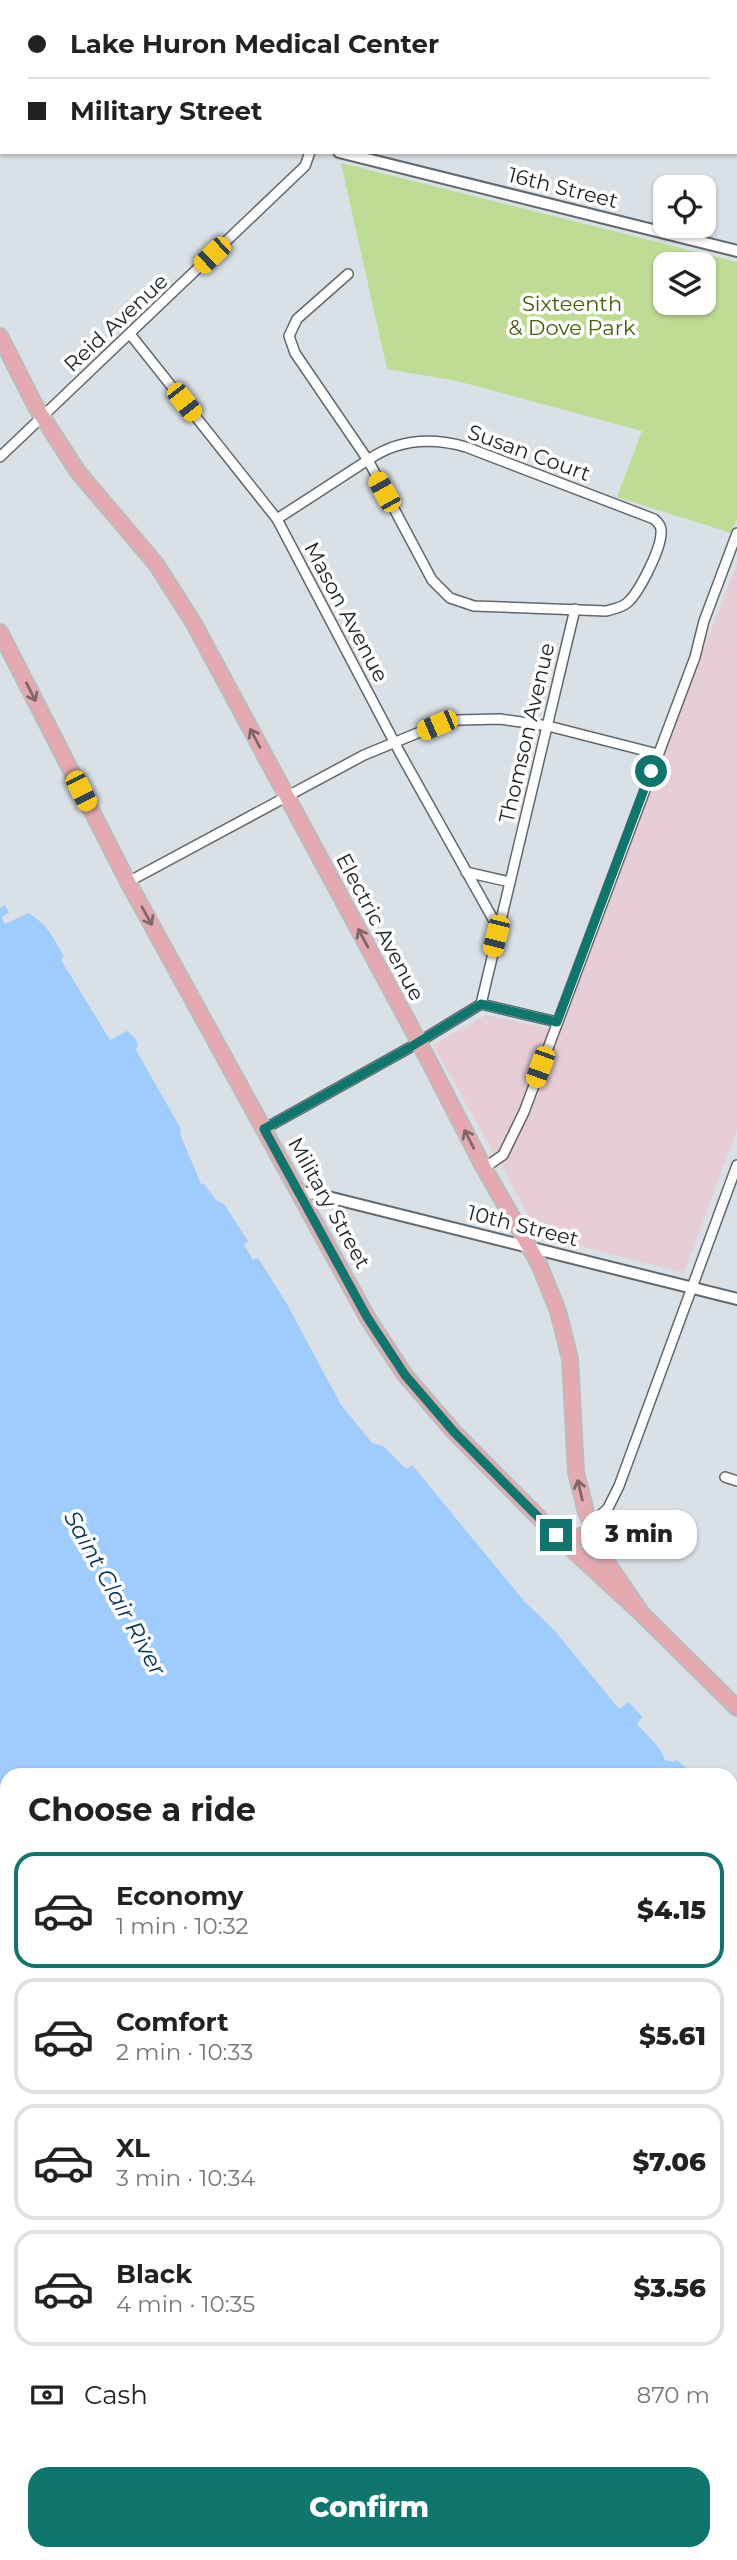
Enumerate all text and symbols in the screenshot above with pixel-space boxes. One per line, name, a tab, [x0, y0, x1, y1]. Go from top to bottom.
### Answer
text: Lake Huron Medical Center	[70, 28, 439, 60]
text: Military Street	[70, 95, 262, 127]
street label: 16th Street	[506, 162, 621, 213]
map controls	[653, 175, 716, 315]
button: locate	[653, 175, 716, 238]
car	[190, 233, 235, 277]
button: layers	[653, 252, 716, 315]
street label: Reid Avenue	[59, 268, 173, 377]
park label: Sixteenth & Dove Park	[509, 291, 636, 340]
car	[163, 379, 206, 425]
street label: Susan Court	[465, 419, 594, 486]
car	[365, 469, 404, 515]
street label: Mason Avenue	[299, 538, 394, 686]
street label: Thomson Avenue	[494, 640, 559, 825]
one-way arrow	[24, 682, 38, 702]
car	[414, 707, 461, 743]
one-way arrow	[248, 728, 261, 749]
route start	[635, 755, 667, 787]
car	[63, 768, 100, 814]
street label: Electric Avenue	[331, 849, 430, 1005]
one-way arrow	[140, 906, 154, 926]
car	[481, 913, 512, 959]
one-way arrow	[356, 929, 370, 949]
car	[523, 1044, 558, 1090]
one-way arrow	[462, 1130, 476, 1150]
street label: Military Street	[283, 1133, 376, 1273]
street label: 10th Street	[465, 1200, 581, 1251]
one-way arrow	[573, 1479, 587, 1502]
water label: Saint Clair River	[58, 1505, 172, 1681]
callout: 3 min	[580, 1510, 696, 1560]
route end	[540, 1519, 572, 1551]
text: 3 min	[605, 1520, 673, 1548]
text: Choose a ride	[28, 1790, 256, 1829]
icon: car	[32, 1879, 95, 1942]
text: Economy	[116, 1880, 243, 1912]
text: $4.15	[637, 1894, 706, 1926]
text: 1 min · 10:32	[116, 1912, 249, 1940]
icon: car	[32, 2005, 95, 2068]
text: Comfort	[116, 2006, 228, 2038]
text: $5.61	[639, 2020, 706, 2052]
text: 2 min · 10:33	[116, 2038, 253, 2066]
icon: car	[32, 2131, 95, 2194]
text: XL	[116, 2132, 150, 2164]
text: $7.06	[633, 2146, 706, 2178]
text: 3 min · 10:34	[116, 2164, 256, 2192]
icon: car	[32, 2257, 95, 2320]
text: Black	[116, 2258, 192, 2290]
text: $3.56	[634, 2272, 706, 2304]
text: 4 min · 10:35	[116, 2290, 255, 2318]
icon: cash	[28, 2376, 66, 2414]
text: Cash	[84, 2379, 148, 2411]
text: 870 m	[637, 2381, 710, 2409]
button: Confirm	[28, 2467, 710, 2547]

